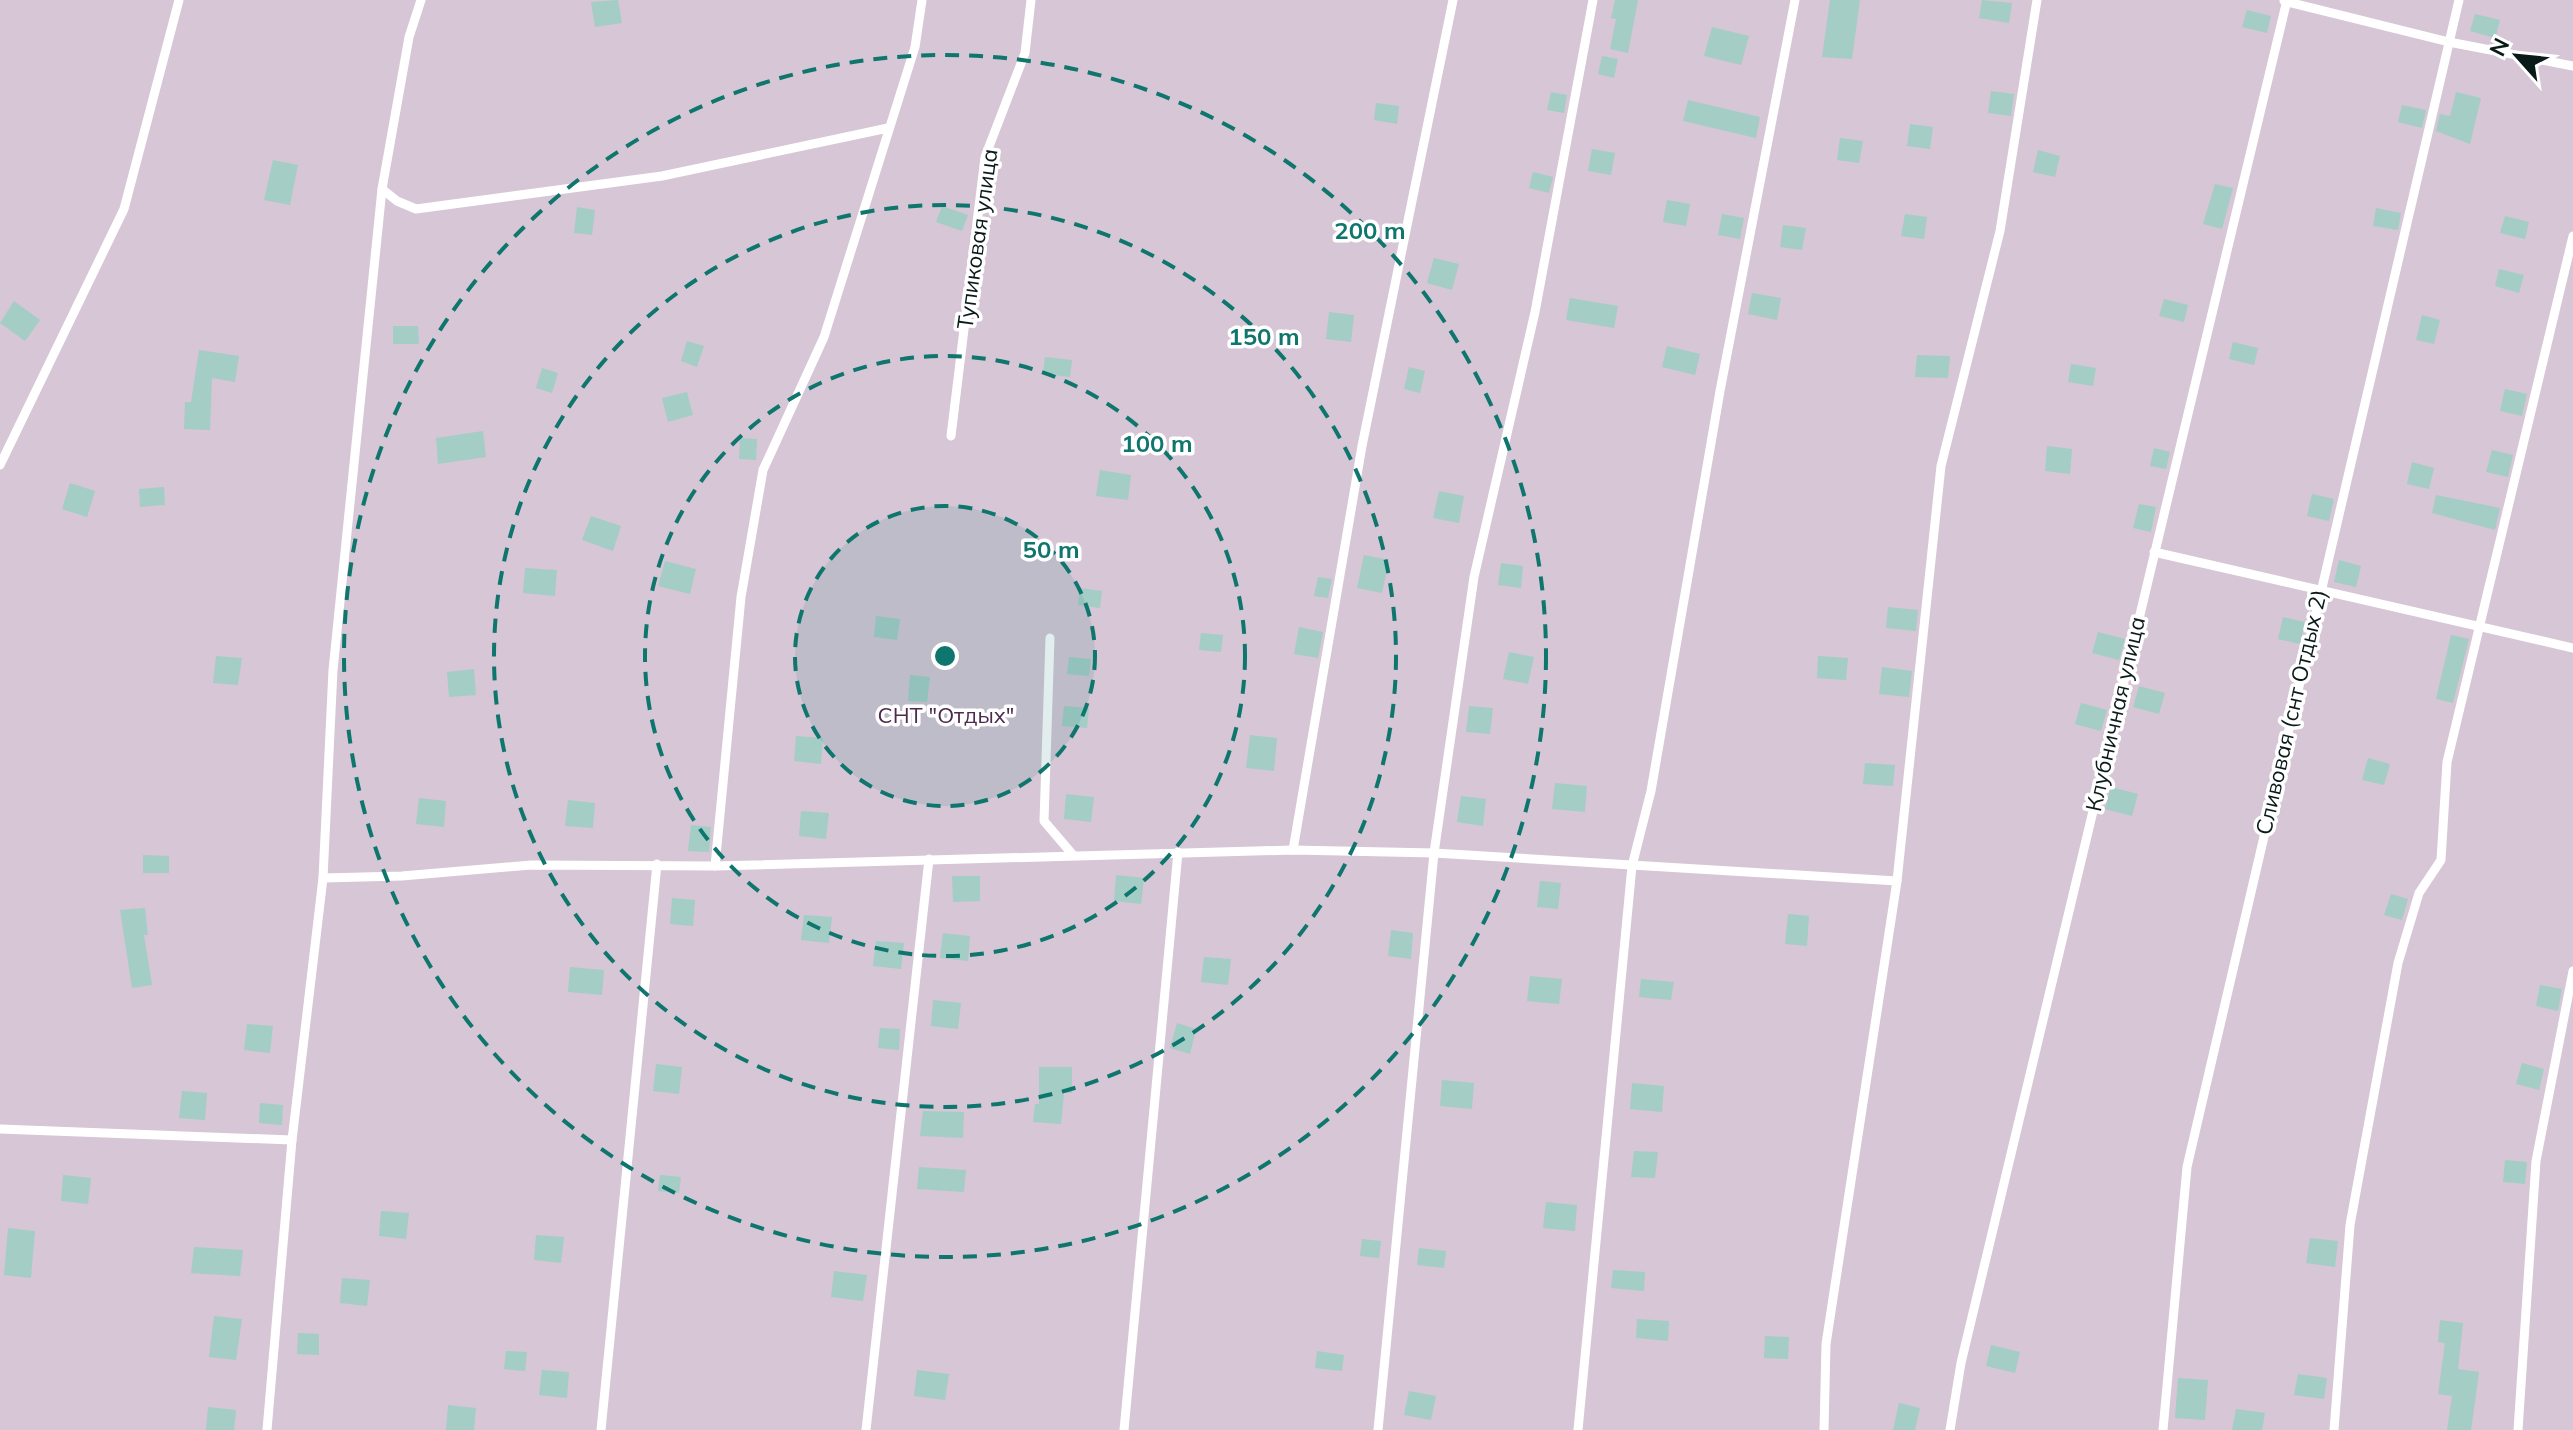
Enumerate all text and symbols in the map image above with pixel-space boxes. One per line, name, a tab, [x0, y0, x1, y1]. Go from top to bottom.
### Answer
north arrow	[2477, 16, 2557, 96]
text: N	[2483, 33, 2515, 61]
street label: Тупиковая улица	[950, 147, 1004, 331]
text: 200 m	[1334, 215, 1406, 245]
text: 150 m	[1228, 321, 1300, 351]
text: 100 m	[1121, 428, 1193, 458]
text: 50 m	[1023, 534, 1079, 564]
street label: Сливовая (снт Отдых 2)	[2249, 587, 2333, 837]
street label: Клубничная улица	[2079, 614, 2151, 814]
centre of rings	[931, 642, 959, 670]
park label: СНТ "Отдых"	[878, 701, 1014, 729]

